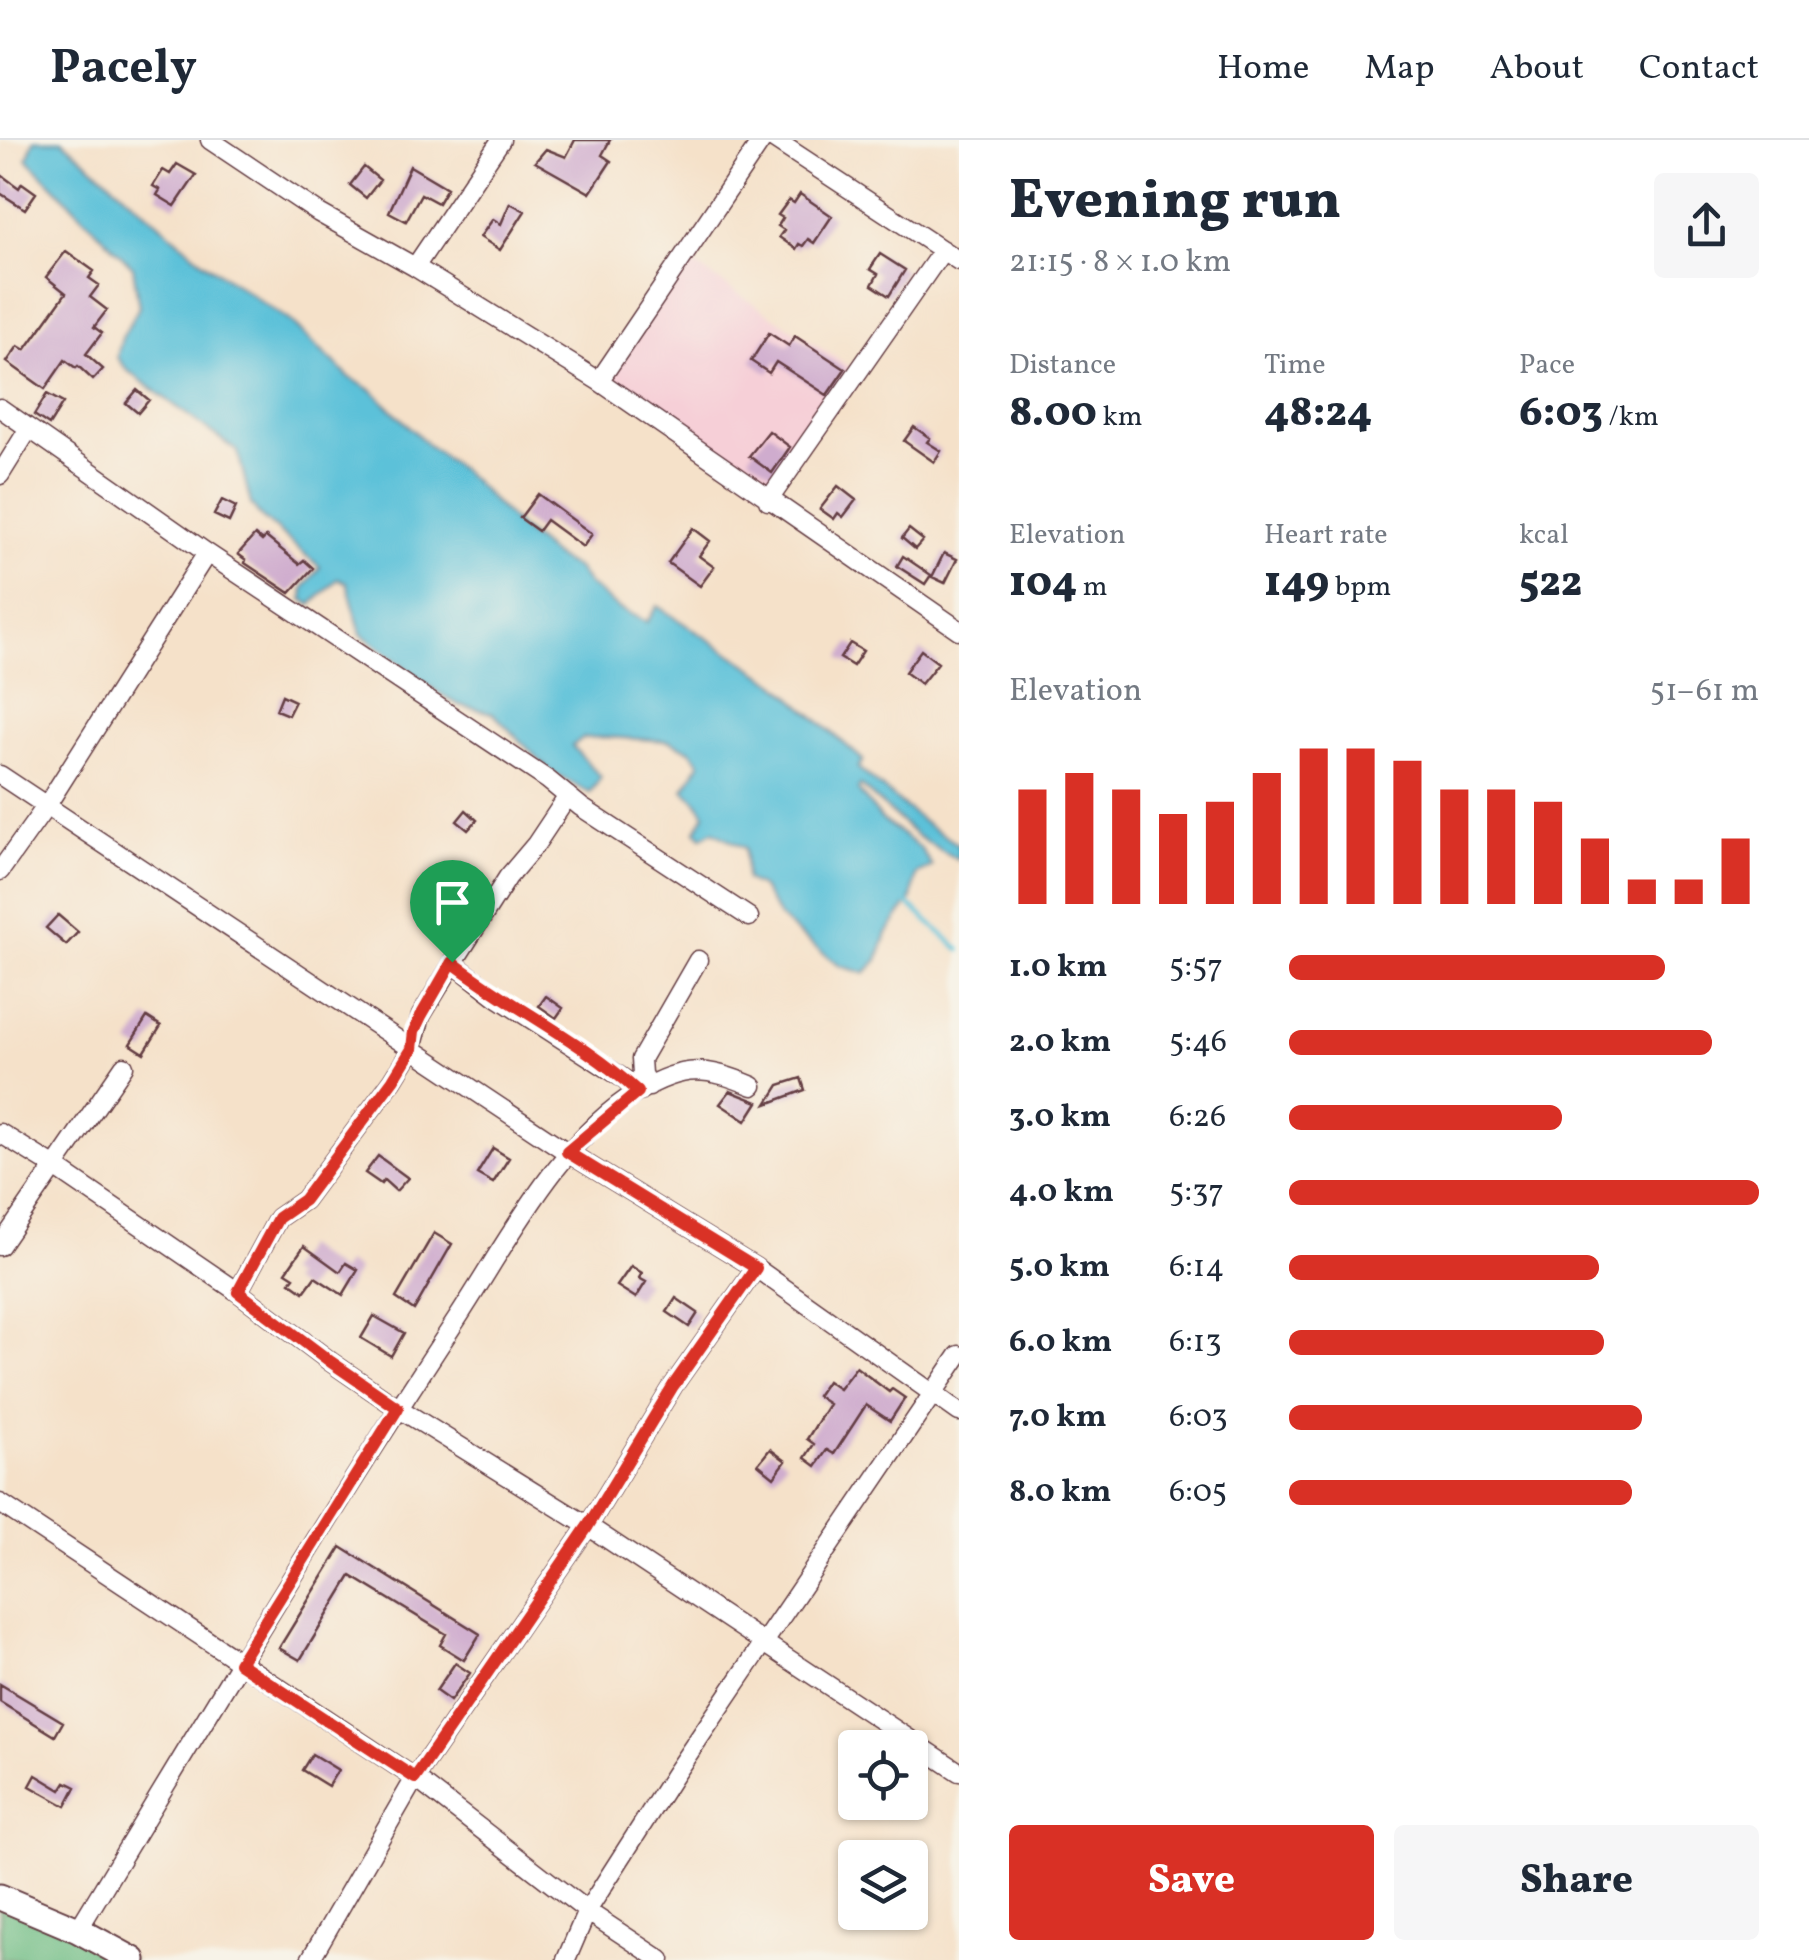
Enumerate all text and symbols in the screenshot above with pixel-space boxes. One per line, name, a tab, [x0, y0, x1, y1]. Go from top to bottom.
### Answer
text: Pacely	[50, 36, 197, 103]
text: Home	[1217, 45, 1309, 93]
text: Map	[1364, 45, 1435, 93]
text: About	[1490, 45, 1584, 93]
text: Contact	[1639, 45, 1759, 93]
text: Evening run	[1009, 165, 1341, 241]
button: share	[1654, 173, 1759, 278]
text: 21:15 · 8 × 1.0 km	[1009, 241, 1231, 285]
text: Distance	[1009, 346, 1116, 385]
text: Time	[1264, 346, 1325, 385]
text: Pace	[1519, 346, 1575, 385]
text: 8.00	[1009, 385, 1097, 444]
text: 48:24	[1264, 385, 1372, 444]
text: 6:03	[1519, 385, 1603, 444]
text: km	[1097, 398, 1143, 437]
text: /km	[1603, 398, 1659, 437]
text: Elevation	[1009, 516, 1125, 555]
text: Heart rate	[1264, 516, 1388, 555]
text: kcal	[1519, 516, 1569, 555]
text: 104	[1009, 555, 1077, 614]
text: 149	[1264, 555, 1329, 614]
text: 522	[1519, 555, 1582, 614]
text: m	[1077, 568, 1107, 607]
text: bpm	[1329, 568, 1391, 607]
text: Elevation	[1009, 670, 1142, 714]
text: 51–61 m	[1650, 670, 1759, 714]
pin	[410, 860, 495, 963]
icon: arrive	[425, 875, 480, 930]
text: 1.0 km	[1009, 946, 1107, 990]
text: 5:57	[1169, 946, 1223, 990]
text: 2.0 km	[1009, 1021, 1111, 1065]
text: 5:46	[1169, 1021, 1227, 1065]
text: 3.0 km	[1009, 1096, 1111, 1140]
text: 6:26	[1169, 1096, 1226, 1140]
text: 4.0 km	[1009, 1171, 1114, 1215]
text: 5:37	[1169, 1171, 1224, 1215]
text: 5.0 km	[1009, 1246, 1110, 1290]
text: 6:14	[1169, 1246, 1224, 1290]
text: 6.0 km	[1009, 1321, 1112, 1365]
text: 6:13	[1169, 1321, 1222, 1365]
text: 7.0 km	[1009, 1396, 1107, 1440]
text: 6:03	[1169, 1396, 1228, 1440]
text: 8.0 km	[1009, 1471, 1111, 1515]
text: 6:05	[1169, 1471, 1227, 1515]
map controls	[838, 1730, 928, 1930]
button: locate	[838, 1730, 928, 1820]
button: Save	[1009, 1825, 1374, 1940]
button: Share	[1394, 1825, 1759, 1940]
button: layers	[838, 1840, 928, 1930]

